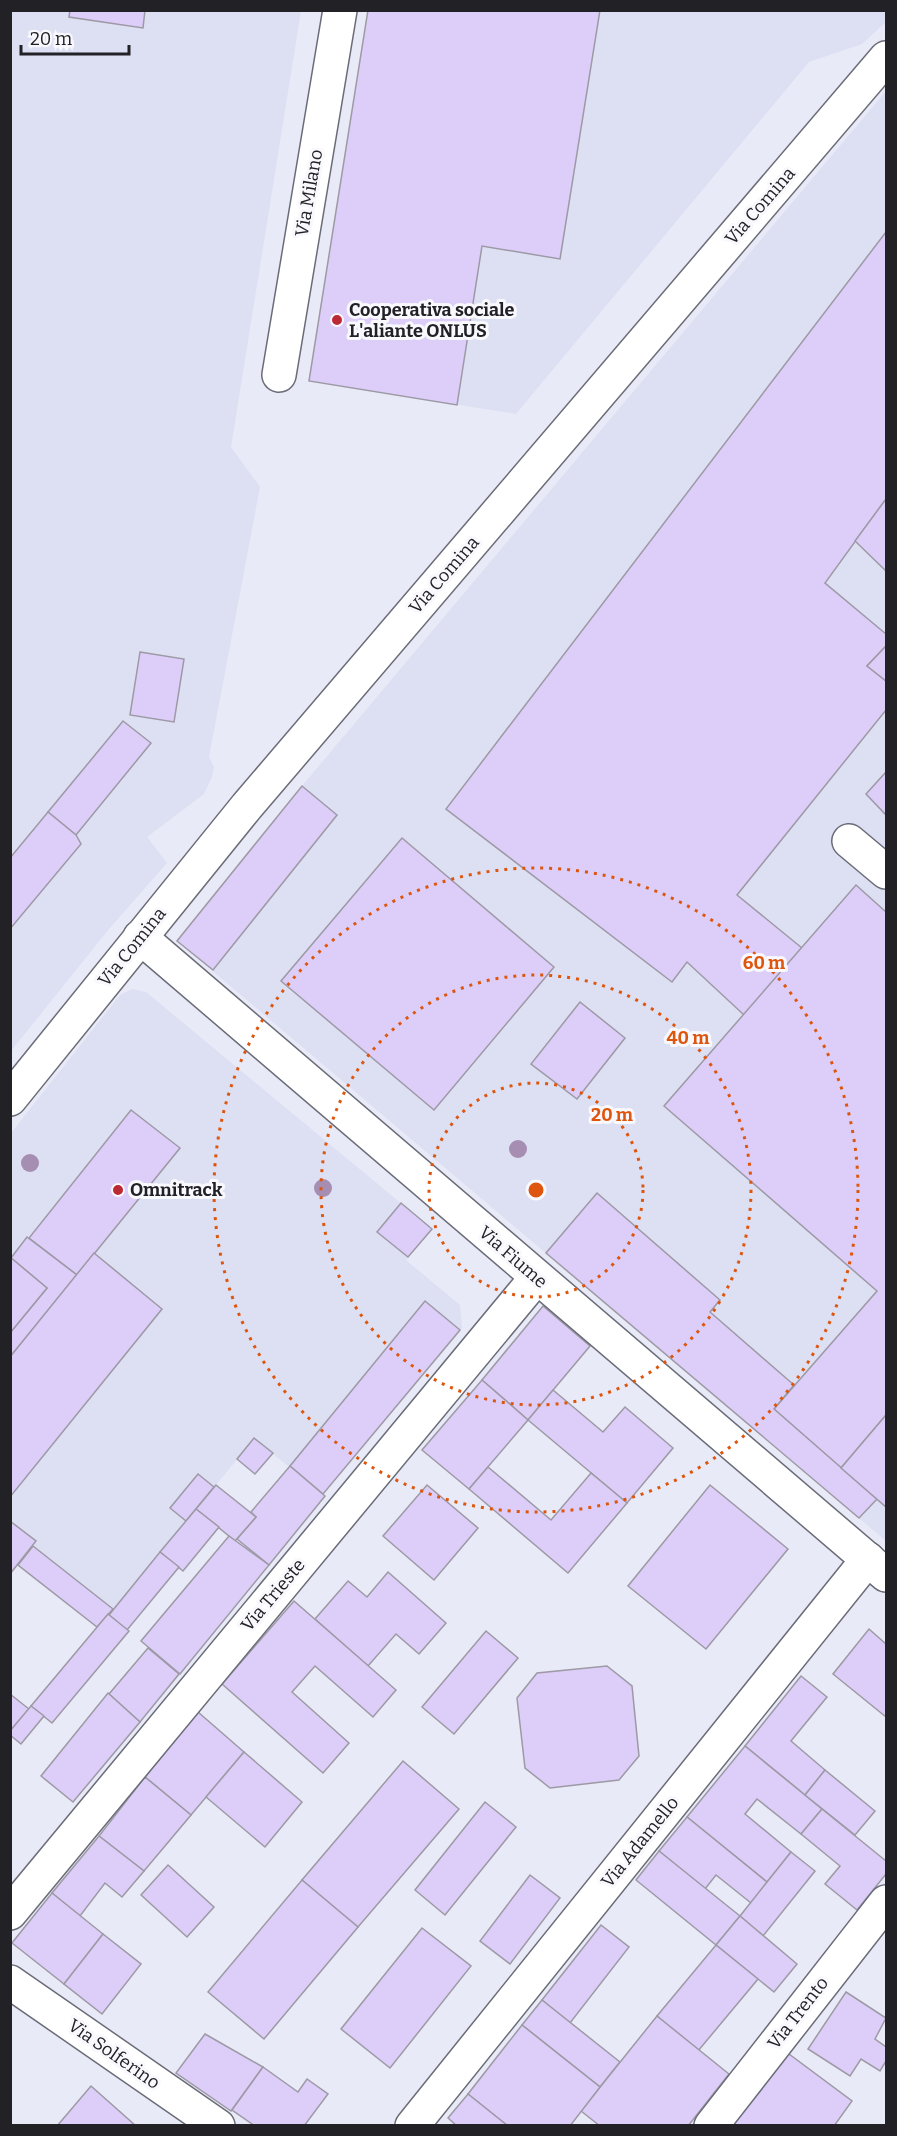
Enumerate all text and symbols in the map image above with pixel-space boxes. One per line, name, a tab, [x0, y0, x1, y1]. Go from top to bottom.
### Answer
scale bar	[21, 18, 129, 56]
text: 20 m	[30, 28, 72, 50]
street label: Via Milano	[291, 148, 327, 238]
street label: Via Comina	[720, 163, 800, 249]
place label: Cooperativa sociale L'aliante ONLUS	[349, 299, 515, 342]
marker: Cooperativa sociale L'aliante ONLUS	[330, 313, 344, 327]
street label: Via Comina	[404, 532, 484, 618]
street label: Via Comina	[93, 903, 171, 991]
text: 60 m	[743, 952, 785, 974]
text: 40 m	[667, 1027, 709, 1049]
text: 20 m	[591, 1104, 633, 1126]
place label: Omnitrack	[130, 1179, 223, 1201]
centre of rings	[526, 1180, 546, 1200]
marker: Omnitrack	[111, 1183, 125, 1197]
street label: Via Fiume	[474, 1221, 552, 1293]
street label: Via Trieste	[236, 1554, 310, 1636]
street label: Via Adamello	[597, 1792, 683, 1892]
street label: Via Trento	[763, 1972, 833, 2054]
street label: Via Solferino	[64, 2014, 164, 2094]

